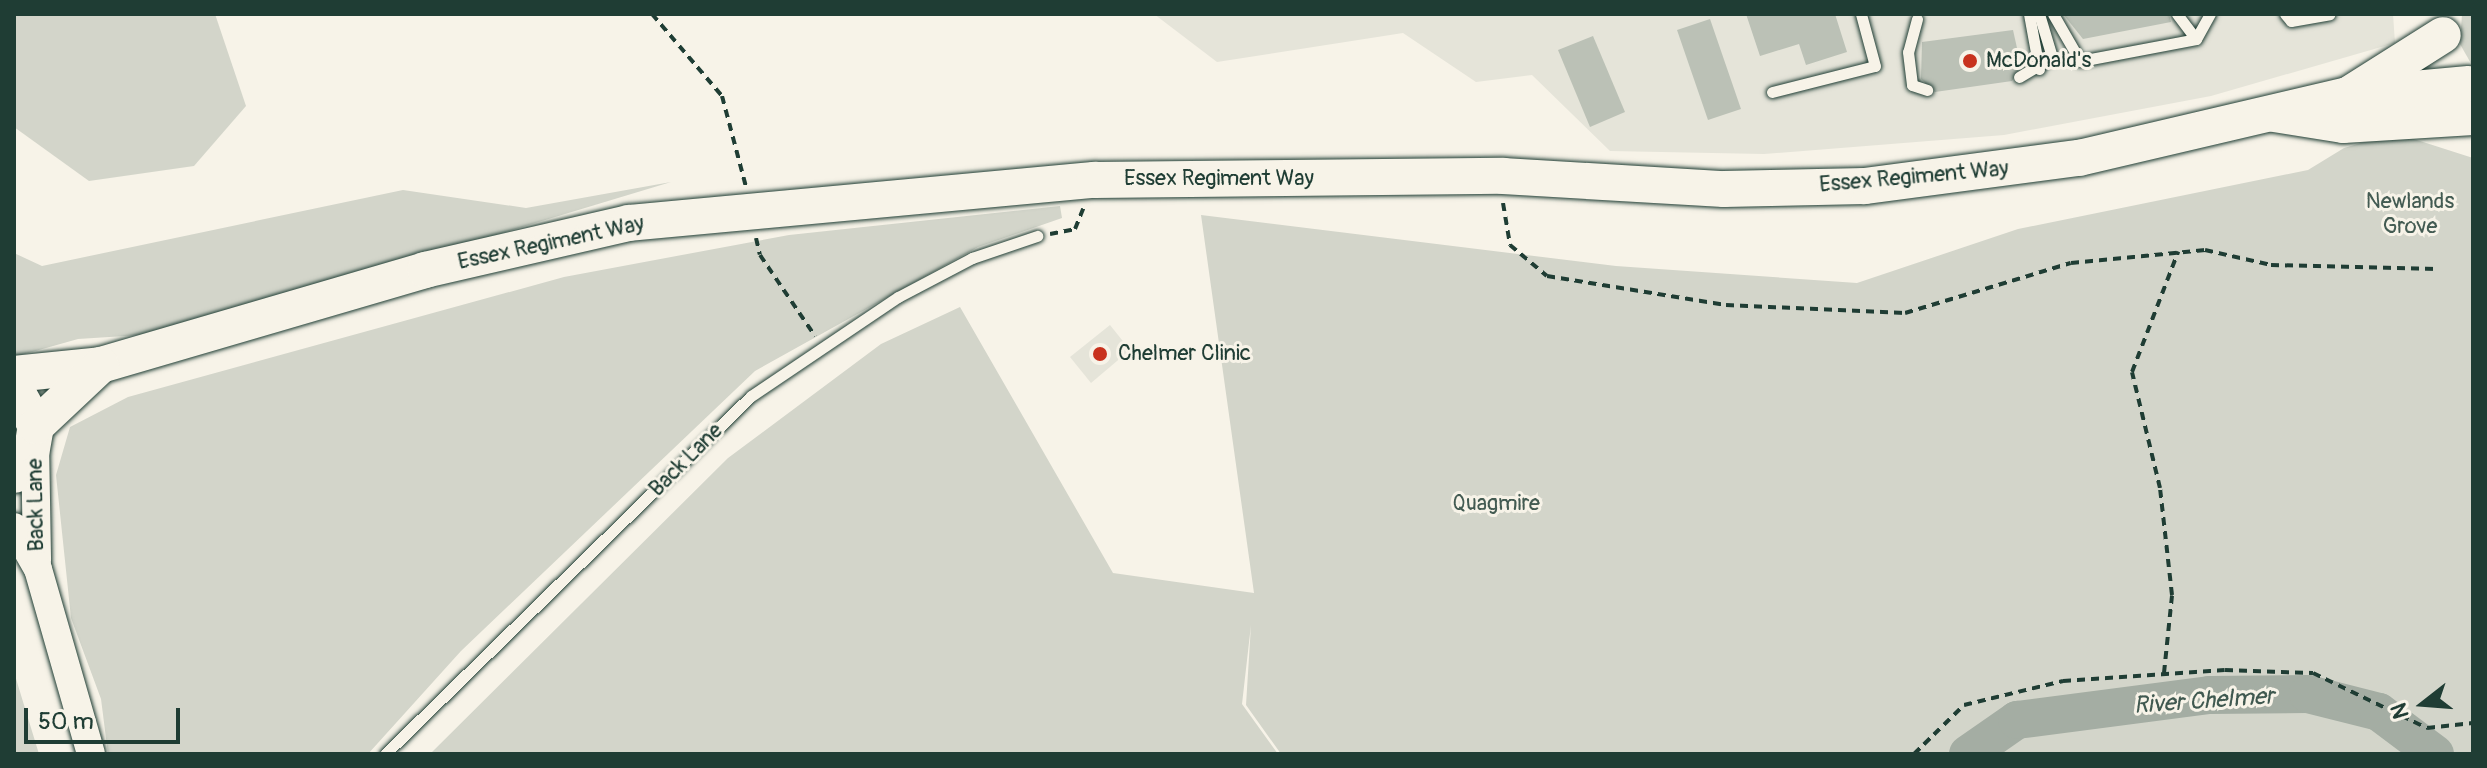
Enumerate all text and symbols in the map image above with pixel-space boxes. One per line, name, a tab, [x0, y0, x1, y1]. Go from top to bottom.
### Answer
place label: McDonald's	[1986, 48, 2091, 74]
marker: McDonald's	[1961, 52, 1979, 70]
street label: Essex Regiment Way	[1818, 156, 2010, 198]
street label: Essex Regiment Way	[1124, 166, 1314, 192]
park label: Newlands Grove	[2366, 188, 2454, 240]
street label: Essex Regiment Way	[455, 210, 647, 276]
place label: Chelmer Clinic	[1118, 341, 1251, 367]
marker: Chelmer Clinic	[1089, 343, 1111, 365]
street label: Back Lane	[644, 418, 728, 502]
street label: Back Lane	[22, 458, 50, 552]
park label: Quagmire	[1452, 491, 1540, 517]
north arrow	[2383, 664, 2463, 744]
water label: River Chelmer	[2133, 682, 2275, 720]
scale bar	[28, 692, 184, 742]
text: N	[2384, 700, 2416, 722]
text: 50 m	[38, 707, 94, 736]

